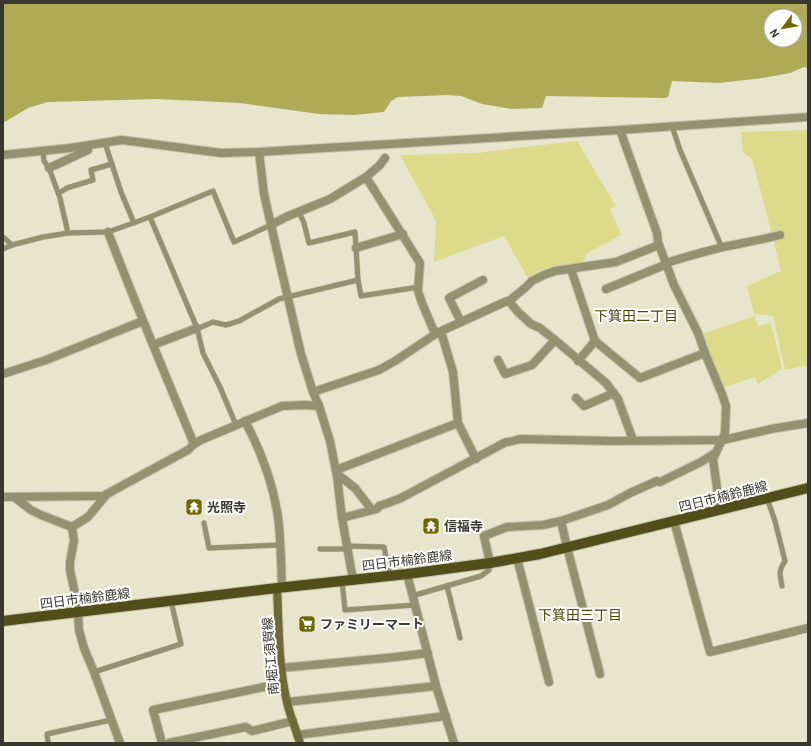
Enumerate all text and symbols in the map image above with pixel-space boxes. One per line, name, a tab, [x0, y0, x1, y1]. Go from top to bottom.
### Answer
north arrow	[763, 8, 803, 48]
text: N	[767, 27, 782, 40]
district label: 下箕田二丁目	[594, 307, 678, 324]
street label: 四日市楠鈴鹿線	[677, 477, 769, 515]
temple icon: 光照寺	[184, 497, 204, 517]
place label: 光照寺	[207, 499, 246, 515]
temple icon: 信福寺	[421, 516, 441, 536]
place label: 信福寺	[444, 518, 483, 534]
street label: 四日市楠鈴鹿線	[361, 547, 453, 573]
street label: 四日市楠鈴鹿線	[39, 585, 131, 611]
district label: 下箕田三丁目	[538, 606, 622, 623]
supermarket icon: ファミリーマート	[297, 614, 317, 634]
street label: 南堀江須賀線	[259, 616, 281, 696]
place label: ファミリーマート	[320, 616, 424, 632]

